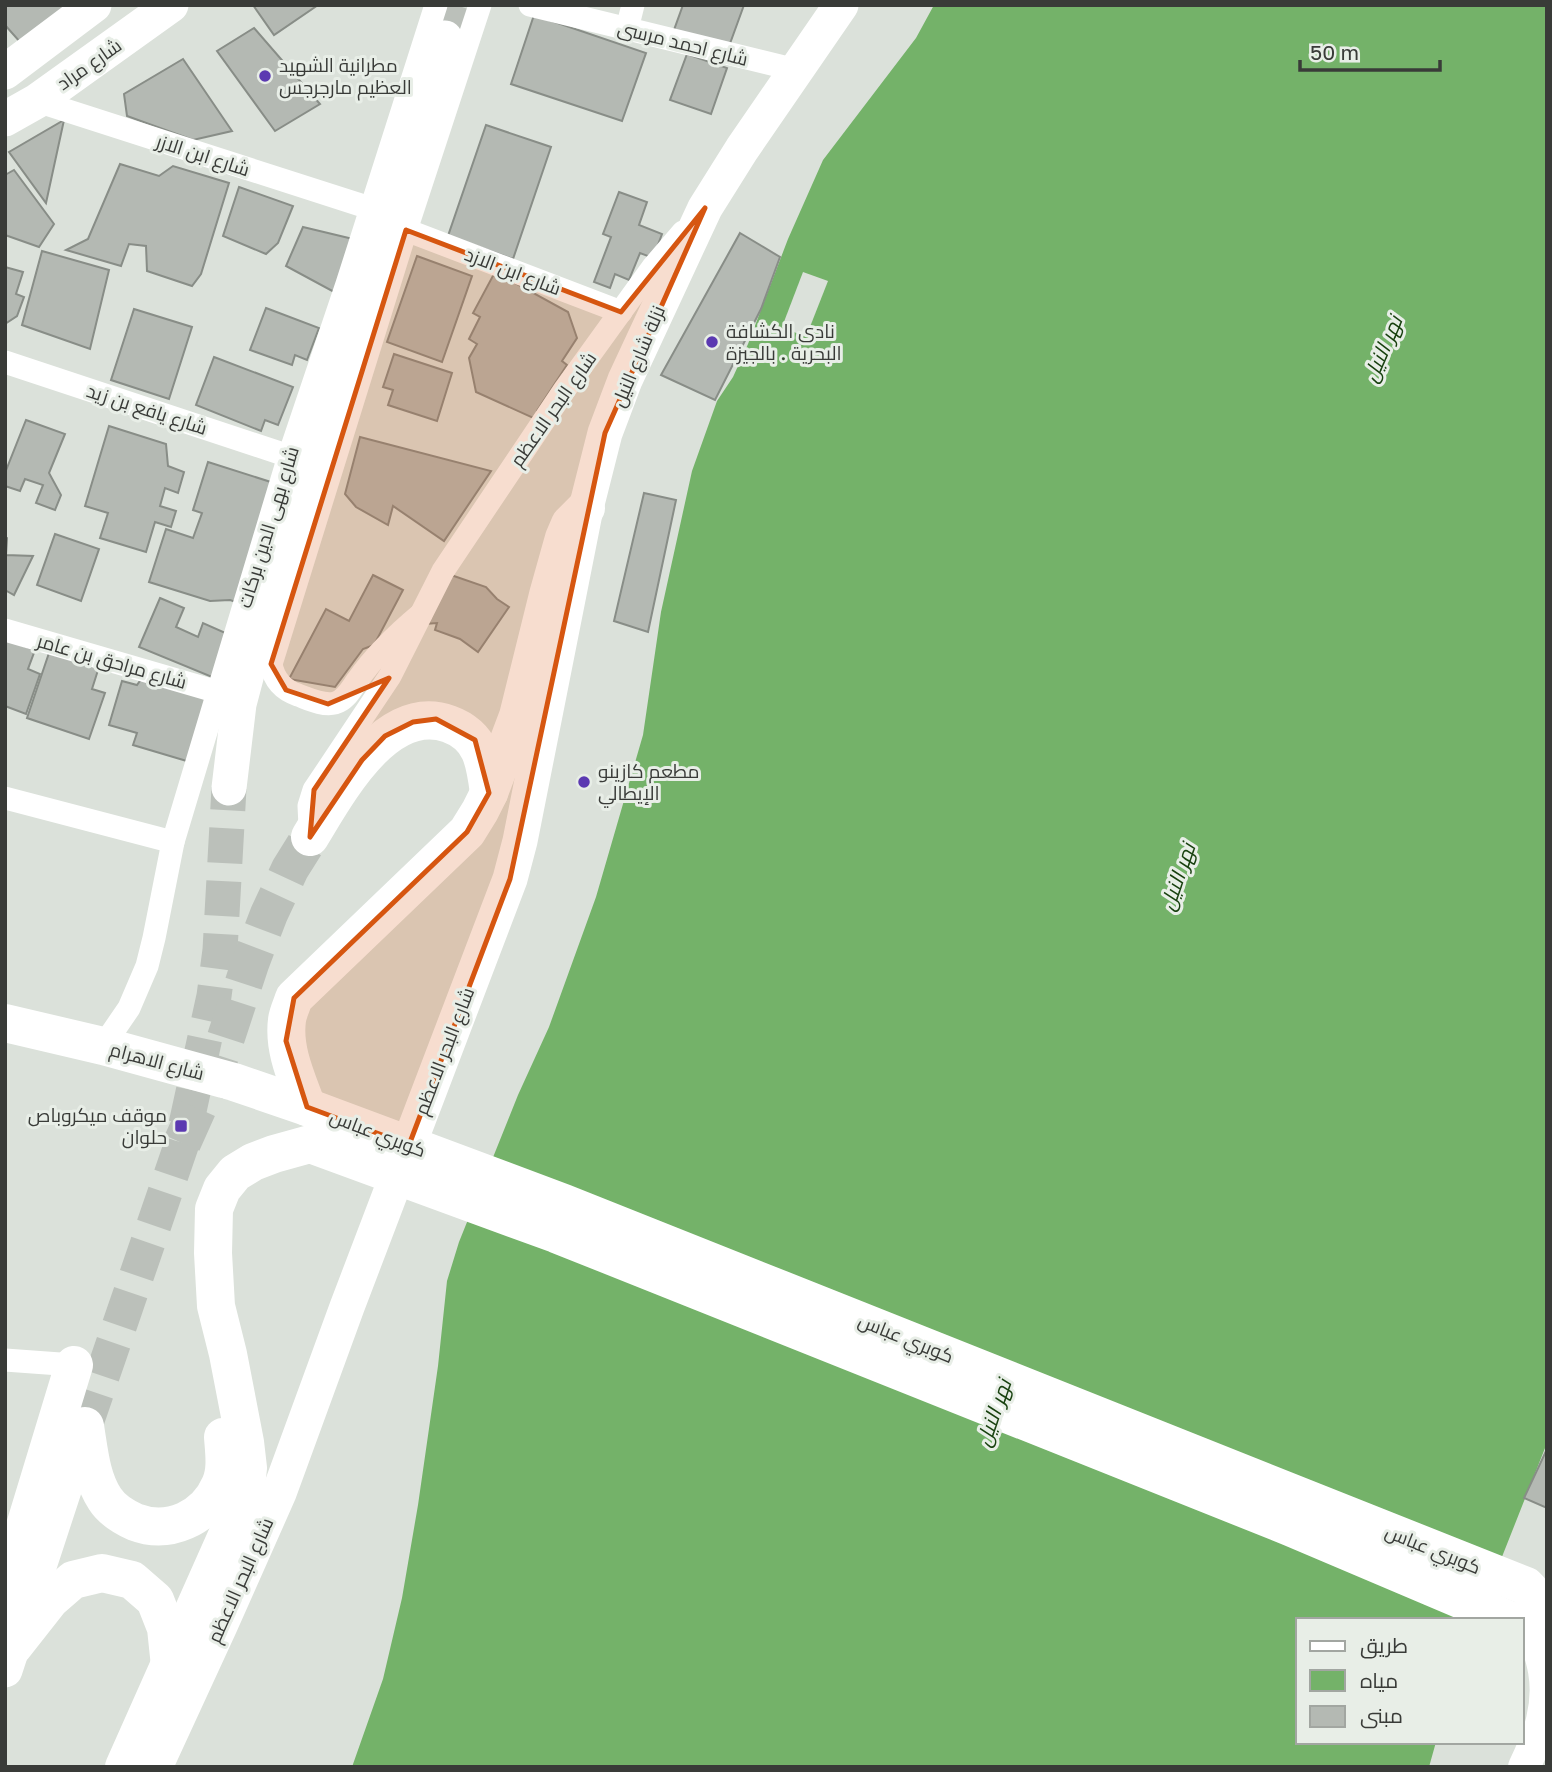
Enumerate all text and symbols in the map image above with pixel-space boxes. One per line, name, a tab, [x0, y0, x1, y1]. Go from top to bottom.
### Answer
street label: شارع احمد مرسى	[615, 15, 751, 73]
scale bar	[1300, 28, 1440, 72]
street label: شارع مراد	[52, 33, 127, 97]
text: 50 m	[1310, 39, 1359, 65]
place label: مطرانية الشهيد العظيم مارجرجس	[279, 53, 412, 101]
marker: مطرانية الشهيد العظيم مارجرجس	[257, 68, 273, 84]
street label: شارع ابن الازر	[152, 128, 253, 183]
street label: شارع ابن الازد	[461, 242, 565, 302]
street label: نزلة شارع النيل	[606, 302, 672, 411]
water label: نهر النيل	[1357, 309, 1409, 386]
place label: نادى الكشافة البحرية . بالجيزة	[726, 319, 842, 365]
marker: نادى الكشافة البحرية . بالجيزة	[704, 334, 720, 350]
street label: شارع البحر الاعظم	[505, 347, 603, 472]
street label: شارع يافع بن زيد	[83, 378, 210, 442]
street label: شارع بهى الدين بركات	[232, 443, 306, 611]
street label: شارع مراحق بن عامر	[33, 628, 190, 696]
place label: مطعم كازينو الإيطالي	[598, 759, 699, 808]
marker: مطعم كازينو الإيطالي	[576, 774, 592, 790]
water label: نهر النيل	[1153, 837, 1202, 914]
street label: شارع البحر الاعظم	[409, 984, 481, 1119]
street label: شارع الاهرام	[107, 1037, 207, 1087]
place label: موقف ميكروباص حلوان	[28, 1103, 167, 1149]
street label: كوبري عباس	[326, 1104, 429, 1165]
marker: موقف ميكروباص حلوان	[173, 1118, 189, 1134]
street label: كوبري عباس	[854, 1308, 957, 1371]
water label: نهر النيل	[969, 1373, 1018, 1450]
street label: شارع البحر الاعظم	[202, 1514, 280, 1647]
street label: كوبري عباس	[1381, 1519, 1484, 1582]
legend	[1296, 1618, 1524, 1744]
text: طريق	[1360, 1632, 1408, 1659]
text: مياه	[1360, 1667, 1398, 1693]
text: مبنى	[1360, 1702, 1403, 1729]

